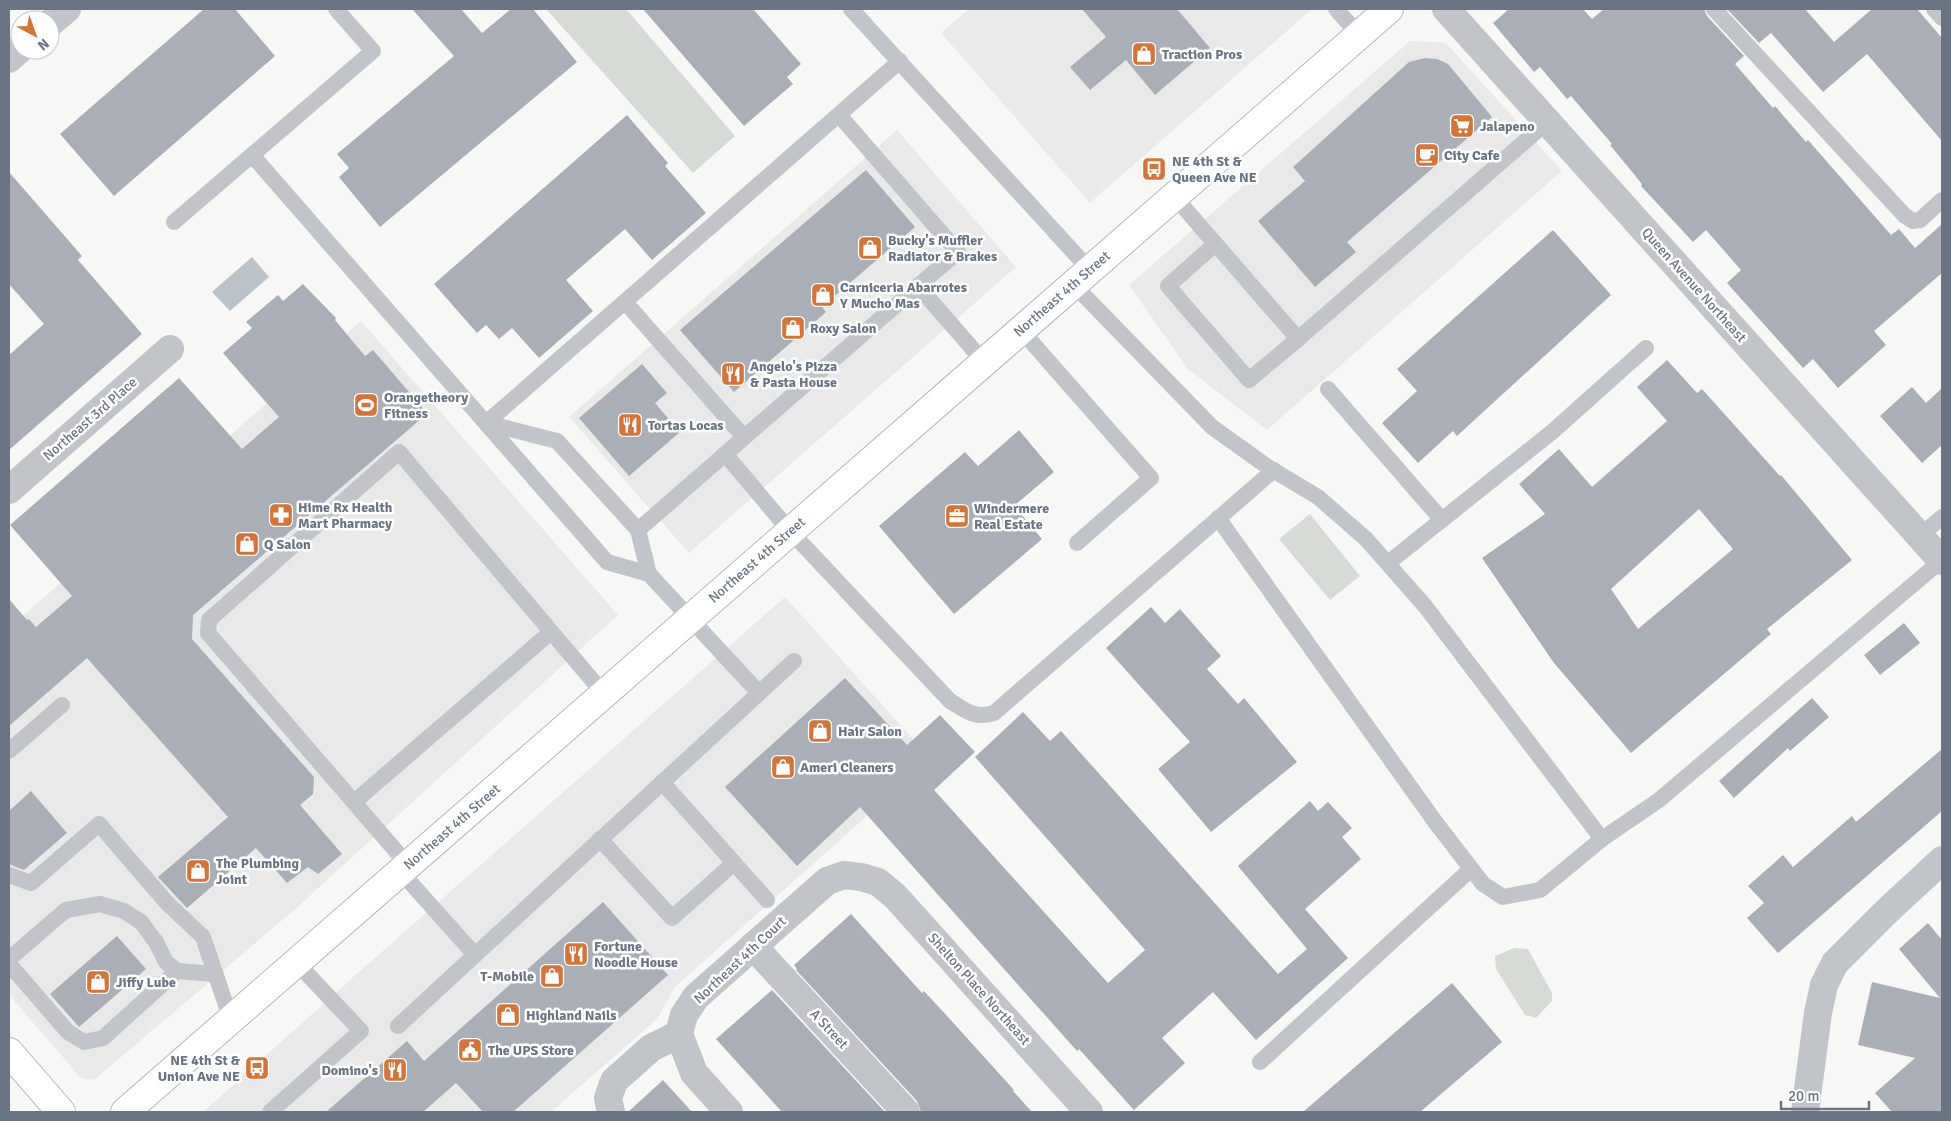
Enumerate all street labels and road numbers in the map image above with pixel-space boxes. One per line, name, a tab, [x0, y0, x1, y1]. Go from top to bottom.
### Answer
street label: Queen Avenue Northeast	[1638, 224, 1750, 346]
street label: Northeast 4th Street	[1010, 247, 1114, 341]
street label: Northeast 3rd Place	[40, 374, 140, 464]
street label: Northeast 4th Street	[705, 513, 809, 607]
street label: Northeast 4th Street	[400, 780, 504, 874]
street label: Northeast 4th Court	[690, 913, 790, 1007]
street label: Shelton Place Northeast	[924, 930, 1034, 1049]
street label: A Street	[806, 1006, 852, 1052]

